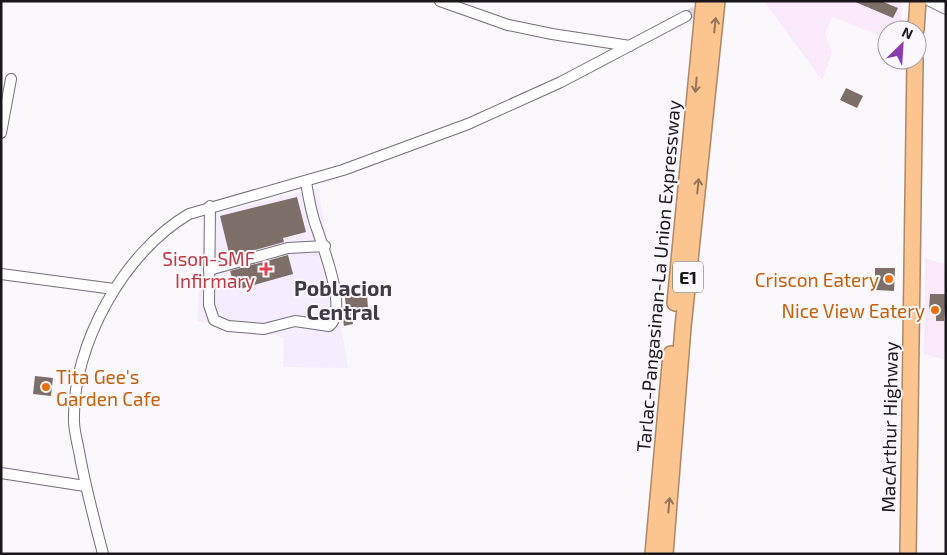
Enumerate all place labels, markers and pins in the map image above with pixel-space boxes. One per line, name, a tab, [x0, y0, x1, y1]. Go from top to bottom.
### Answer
place label: Sison-SMF Infirmary	[162, 247, 255, 292]
marker: Sison-SMF Infirmary	[259, 262, 273, 276]
place label: Criscon Eatery	[755, 268, 879, 291]
marker: Criscon Eatery	[883, 273, 895, 285]
place label: Nice View Eatery	[782, 299, 925, 322]
marker: Nice View Eatery	[929, 304, 941, 316]
place label: Tita Gee's Garden Cafe	[56, 365, 161, 410]
marker: Tita Gee's Garden Cafe	[40, 381, 52, 393]

